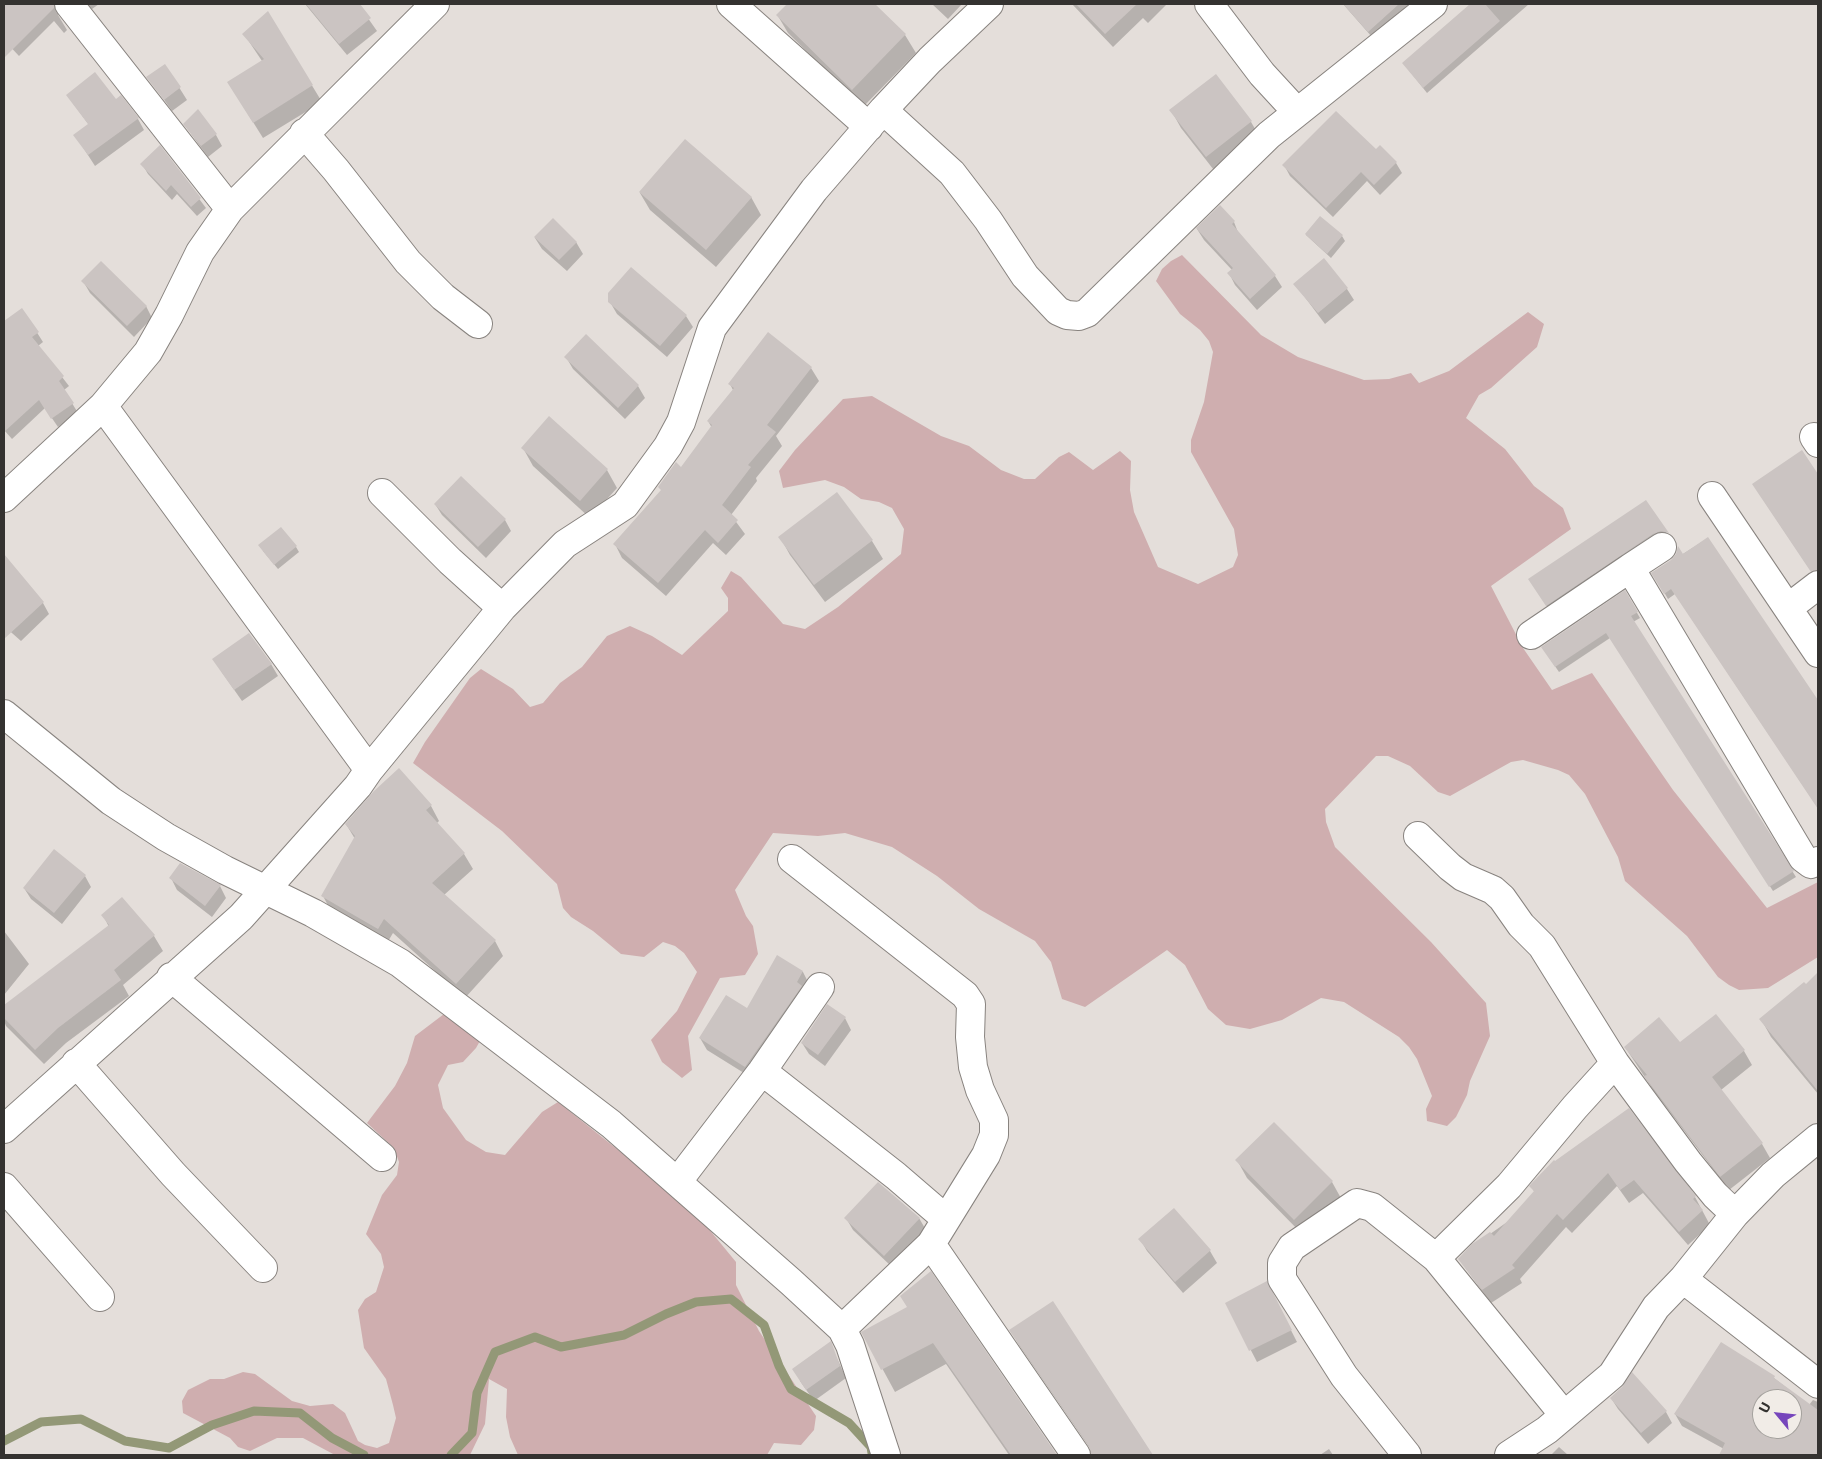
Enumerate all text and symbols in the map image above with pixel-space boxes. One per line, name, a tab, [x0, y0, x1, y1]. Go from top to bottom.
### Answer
north arrow	[1752, 1389, 1802, 1439]
text: U	[1754, 1399, 1774, 1415]

